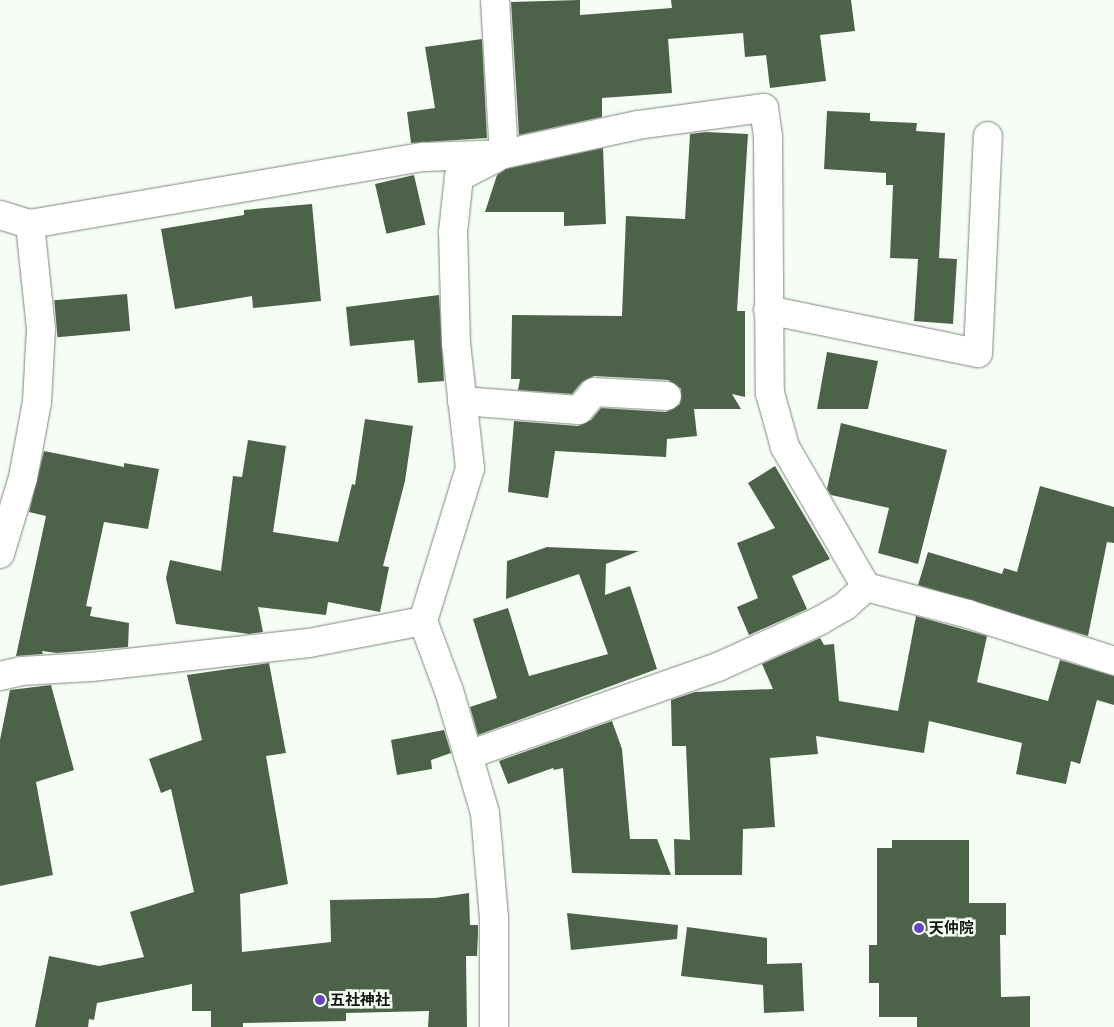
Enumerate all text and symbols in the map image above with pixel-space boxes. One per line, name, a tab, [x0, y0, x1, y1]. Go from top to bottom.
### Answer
place label: 天仲院	[929, 919, 974, 937]
marker: 天仲院	[913, 922, 925, 934]
place label: 五社神社	[330, 991, 390, 1009]
marker: 五社神社	[314, 994, 326, 1006]

